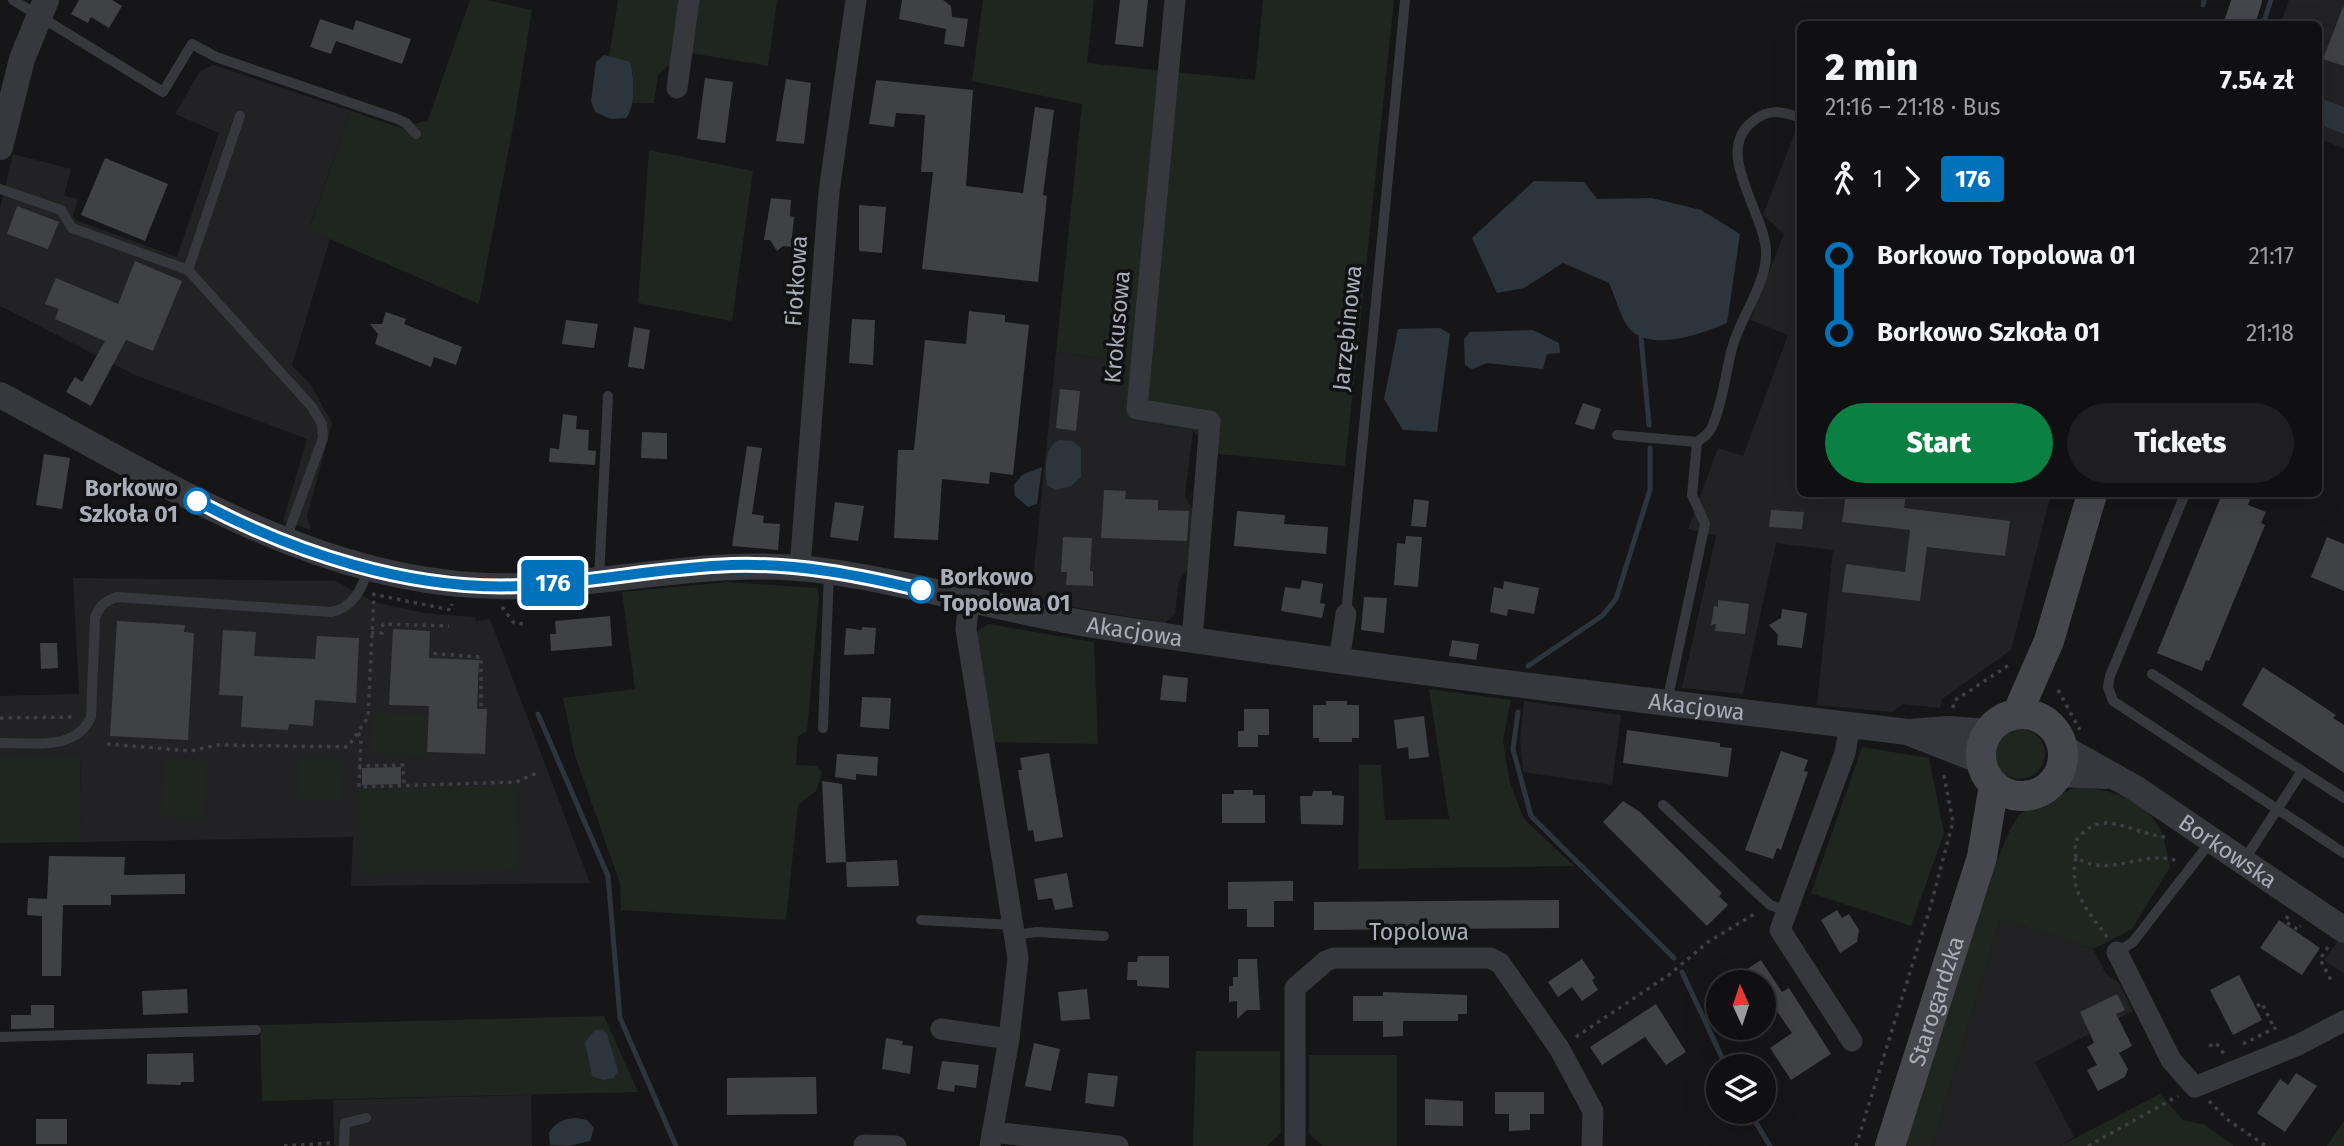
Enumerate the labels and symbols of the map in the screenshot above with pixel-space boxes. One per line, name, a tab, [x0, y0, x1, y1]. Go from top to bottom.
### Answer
street label: Fiołkowa	[779, 234, 813, 328]
street label: Jarzębinowa	[1326, 264, 1368, 392]
street label: Krokusowa	[1098, 269, 1136, 385]
place label: Borkowo Szkoła 01	[79, 474, 178, 528]
marker: Borkowo Szkoła 01	[184, 488, 210, 514]
line badge: 176	[513, 560, 593, 606]
place label: Borkowo Topolowa 01	[940, 563, 1070, 617]
marker: Borkowo Topolowa 01	[908, 577, 934, 603]
street label: Akacjowa	[1085, 610, 1185, 652]
street label: Akacjowa	[1647, 687, 1746, 726]
street label: Borkowska	[2173, 808, 2282, 894]
street label: Topolowa	[1369, 918, 1469, 946]
street label: Starogardzka	[1902, 933, 1970, 1070]
north arrow	[1706, 970, 1776, 1040]

